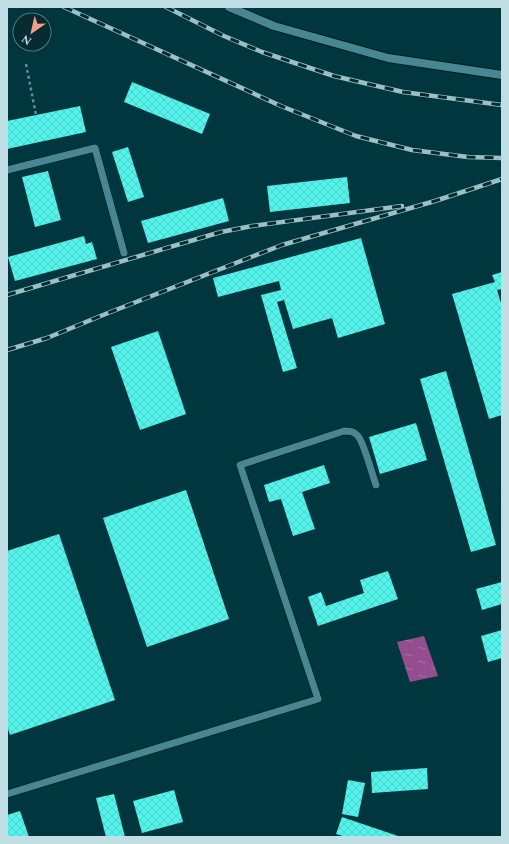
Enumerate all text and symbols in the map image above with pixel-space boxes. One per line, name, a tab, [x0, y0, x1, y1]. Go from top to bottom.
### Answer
north arrow	[12, 12, 52, 52]
text: N	[18, 30, 35, 49]

